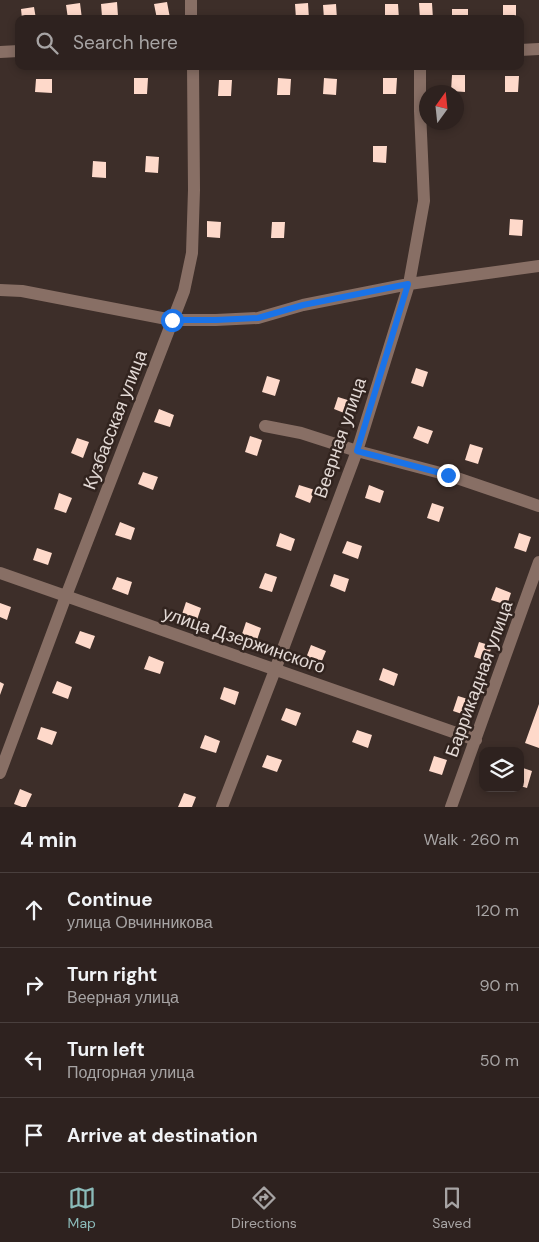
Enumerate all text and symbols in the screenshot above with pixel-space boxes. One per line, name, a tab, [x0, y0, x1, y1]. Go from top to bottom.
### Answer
search box	[15, 15, 524, 70]
icon: search	[33, 29, 61, 57]
text: Search here	[73, 30, 178, 55]
north arrow	[419, 85, 464, 130]
route start	[161, 309, 184, 332]
street label: Кузбасская улица	[77, 346, 153, 493]
street label: Веерная улица	[308, 374, 372, 501]
route end	[437, 464, 460, 487]
street label: Баррикадная улица	[440, 597, 519, 760]
street label: улица Дзержинского	[160, 601, 328, 679]
map controls	[479, 747, 524, 792]
button: layers	[479, 747, 524, 792]
text: 4 min	[20, 826, 77, 854]
text: Walk · 260 m	[424, 829, 519, 850]
text: Continue	[67, 887, 153, 912]
icon: ahead	[20, 896, 48, 924]
text: 120 m	[475, 900, 519, 921]
text: улица Овчинникова	[67, 912, 213, 933]
text: Turn right	[67, 962, 157, 987]
icon: right	[20, 971, 48, 999]
text: 90 m	[479, 975, 519, 996]
text: Веерная улица	[67, 987, 179, 1008]
text: Turn left	[67, 1037, 145, 1062]
icon: left	[20, 1046, 48, 1074]
text: 50 m	[480, 1050, 519, 1071]
text: Подгорная улица	[67, 1062, 194, 1083]
icon: arrive	[20, 1121, 48, 1149]
text: Arrive at destination	[67, 1123, 258, 1148]
tab: Map	[68, 1184, 96, 1232]
tab: Directions	[231, 1184, 297, 1232]
tab: Saved	[432, 1184, 471, 1232]

